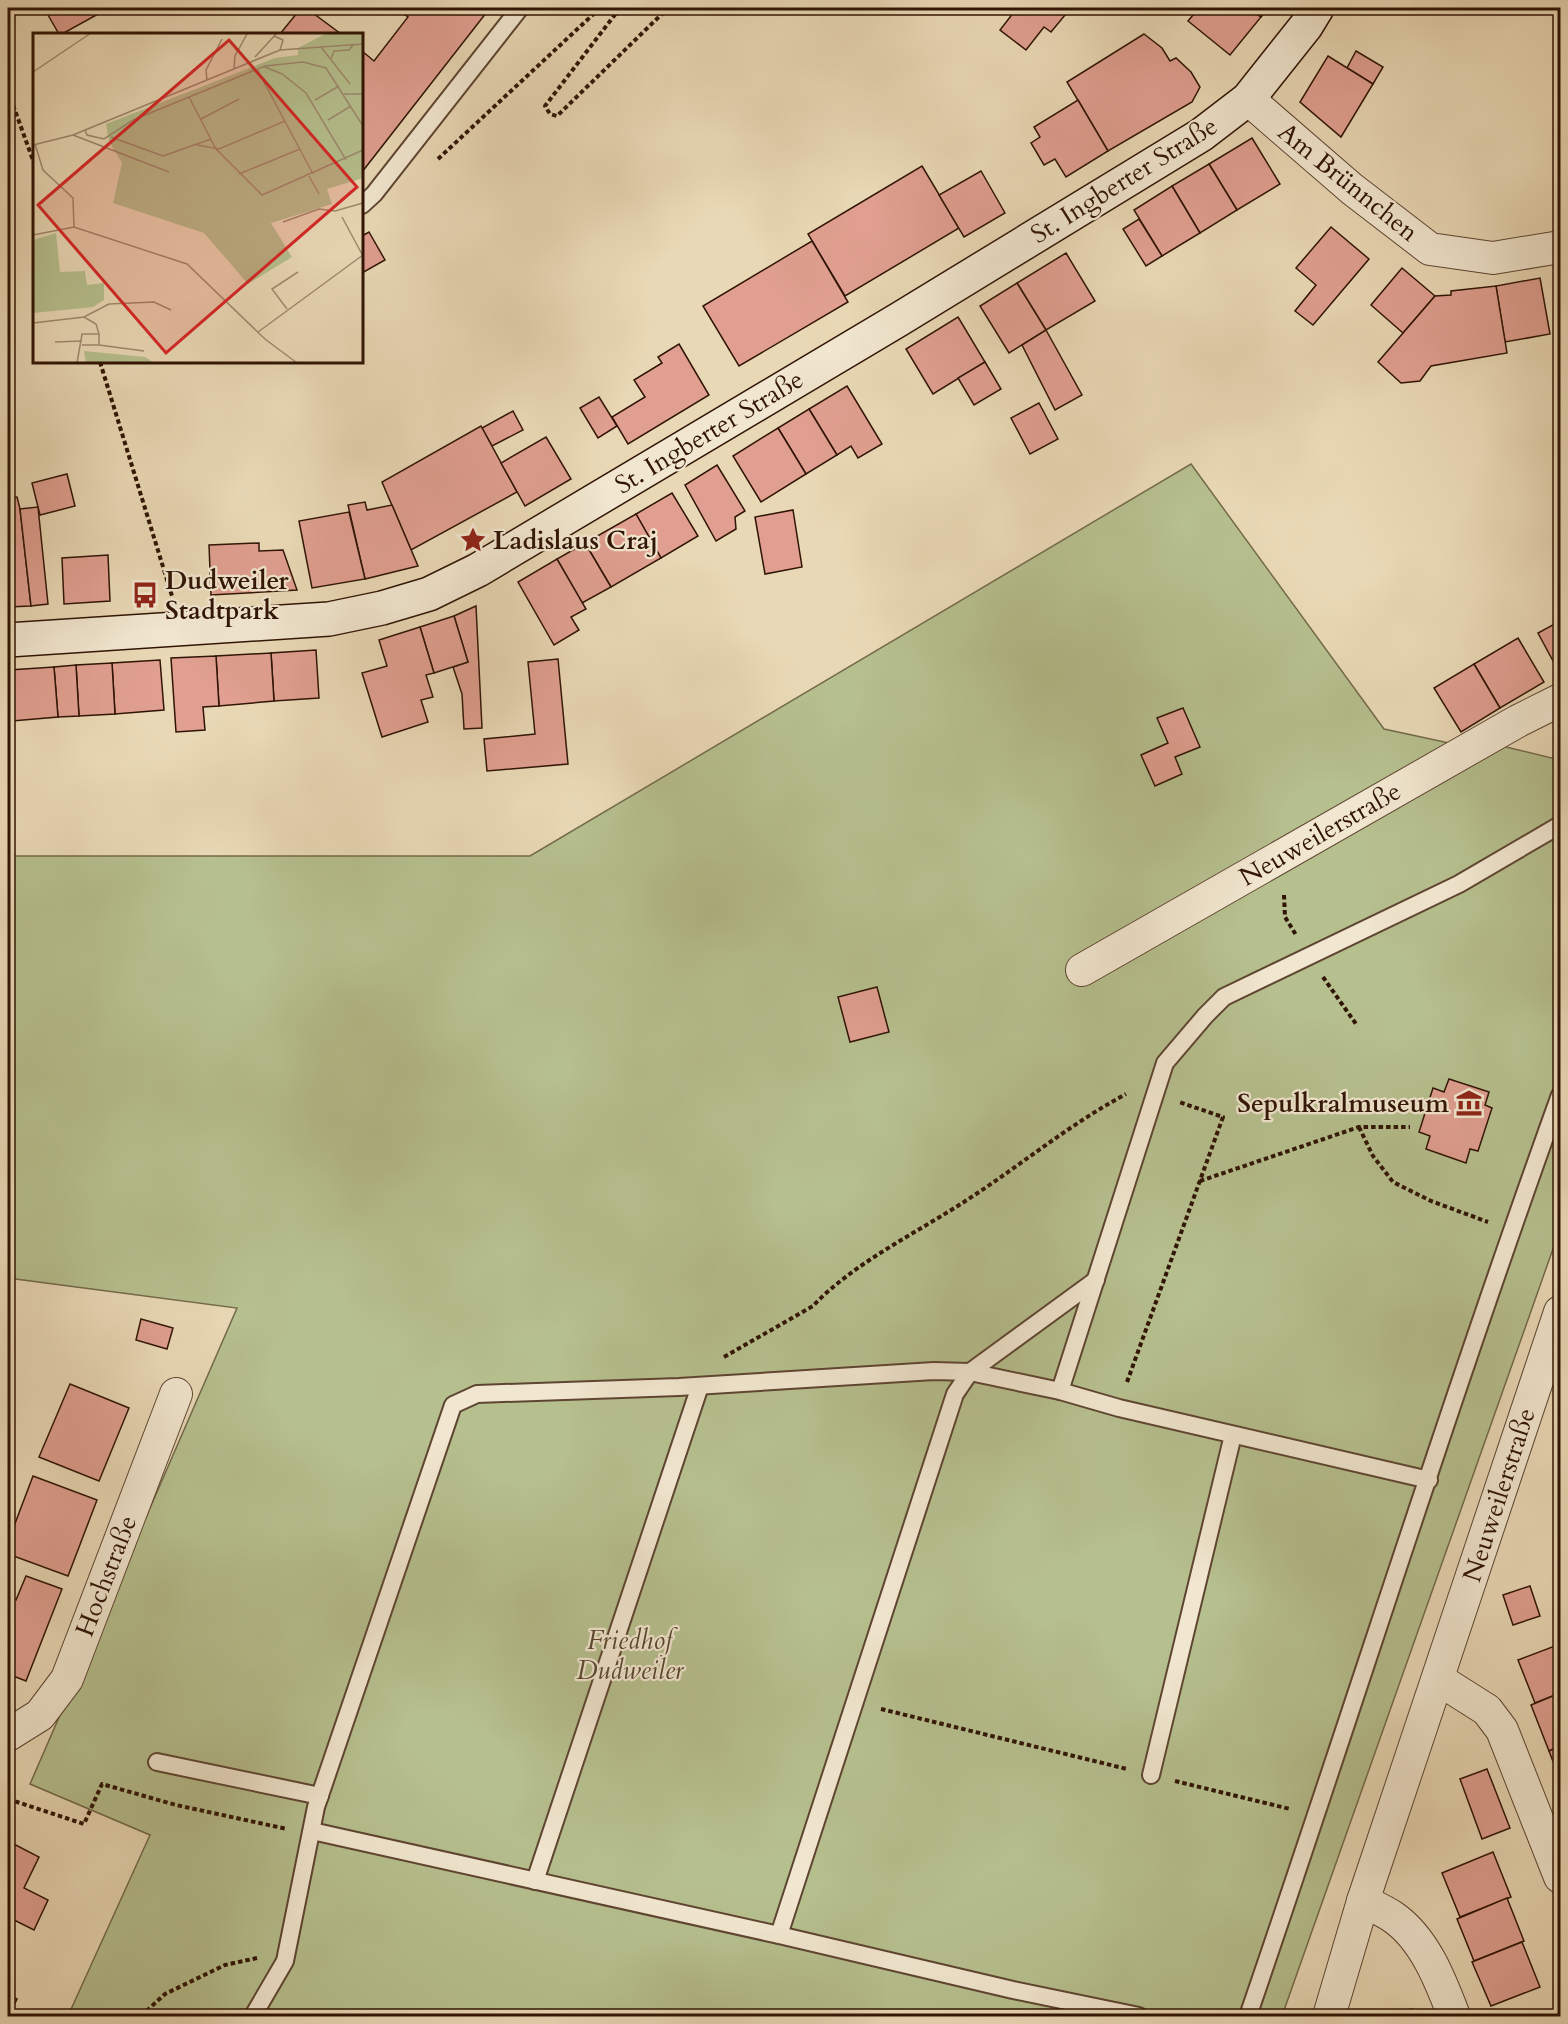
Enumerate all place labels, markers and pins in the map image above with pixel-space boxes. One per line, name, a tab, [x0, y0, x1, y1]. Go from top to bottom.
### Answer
place label: Ladislaus Craj	[493, 523, 658, 558]
place icon: Ladislaus Craj	[458, 525, 488, 555]
place label: Dudweiler Stadtpark	[165, 563, 289, 628]
bus stop icon: Dudweiler Stadtpark	[130, 580, 160, 610]
place label: Sepulkralmuseum	[1237, 1086, 1449, 1121]
museum icon: Sepulkralmuseum	[1454, 1088, 1484, 1118]

